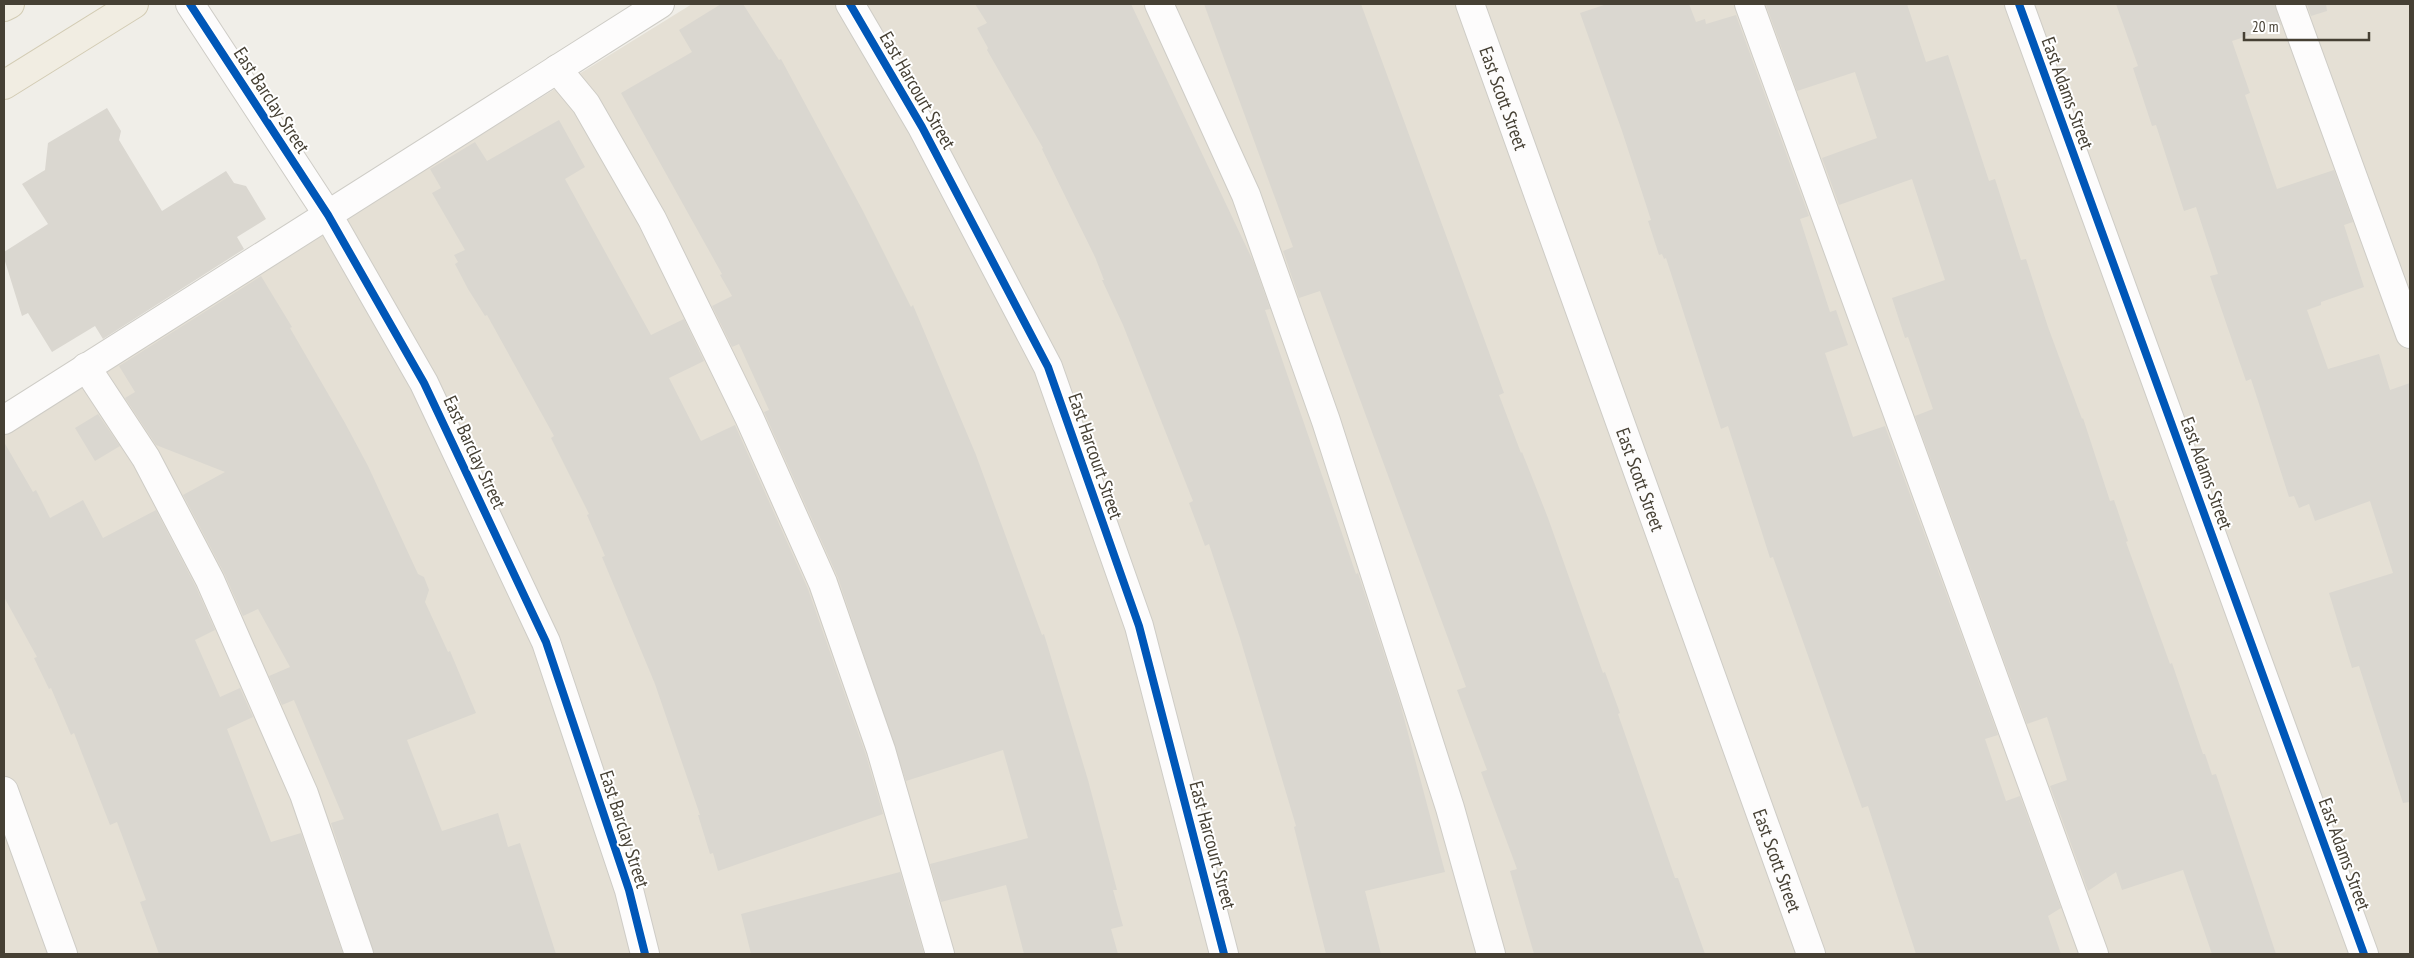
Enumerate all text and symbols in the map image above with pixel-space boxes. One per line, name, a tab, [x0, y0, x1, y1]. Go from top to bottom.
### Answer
scale bar	[2244, 10, 2369, 42]
text: 20 m	[2252, 17, 2278, 36]
street label: East Harcourt Street	[875, 27, 962, 154]
street label: East Adams Street	[2037, 34, 2100, 153]
street label: East Barclay Street	[229, 42, 316, 158]
street label: East Scott Street	[1474, 43, 1534, 154]
street label: East Harcourt Street	[1063, 390, 1129, 523]
street label: East Barclay Street	[438, 392, 512, 513]
street label: East Adams Street	[2176, 414, 2239, 533]
street label: East Scott Street	[1611, 424, 1670, 535]
street label: East Barclay Street	[595, 767, 655, 891]
street label: East Harcourt Street	[1184, 778, 1242, 912]
street label: East Adams Street	[2314, 795, 2377, 914]
street label: East Scott Street	[1748, 806, 1807, 916]

